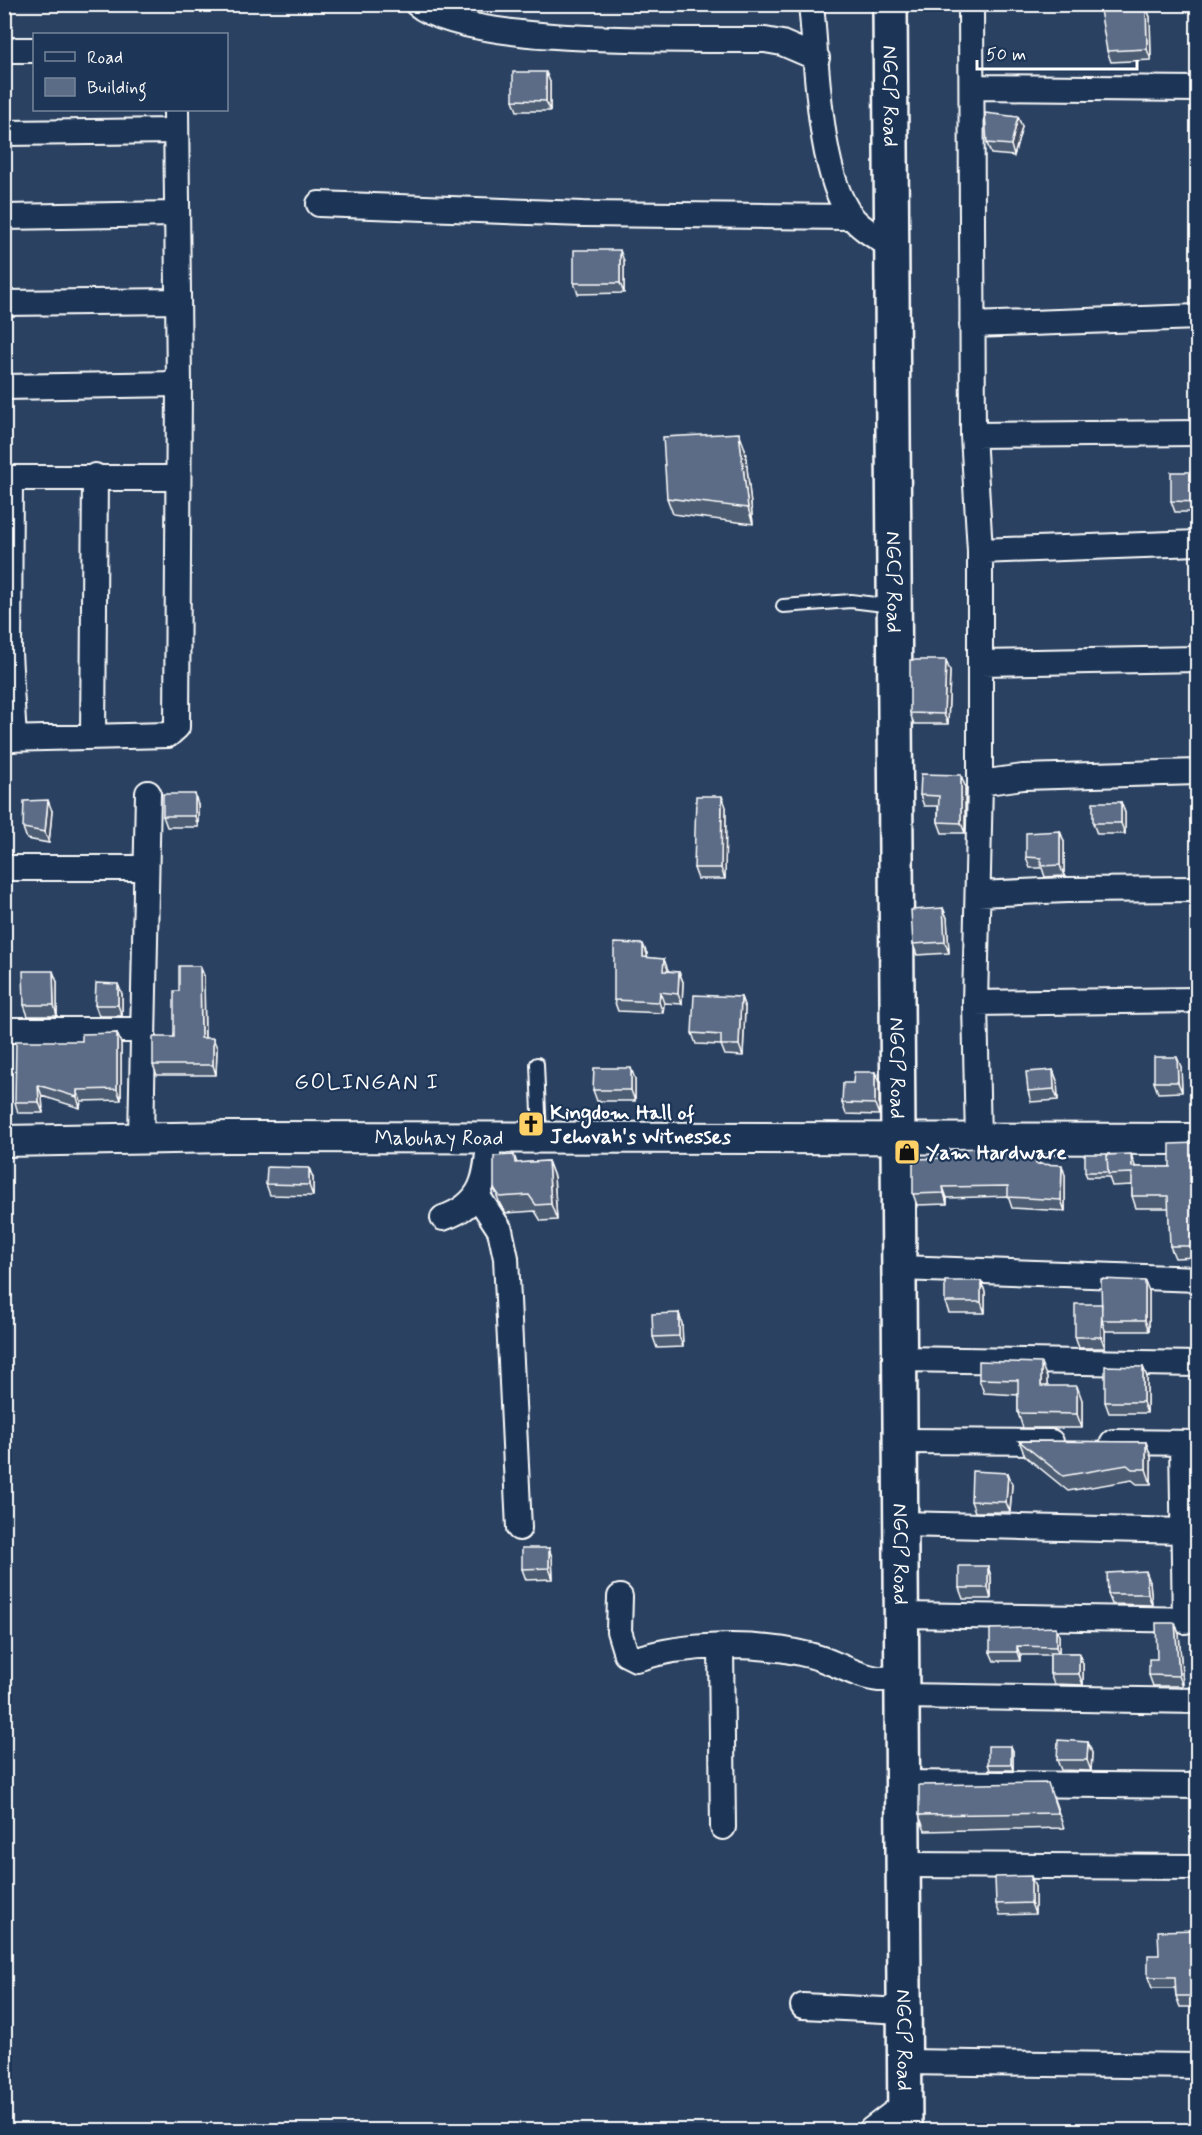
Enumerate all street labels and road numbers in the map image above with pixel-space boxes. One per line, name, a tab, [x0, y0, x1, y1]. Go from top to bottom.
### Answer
street label: NGCP Road	[875, 45, 904, 147]
street label: NGCP Road	[879, 531, 907, 633]
street label: NGCP Road	[882, 1017, 911, 1119]
street label: Mabuhay Road	[374, 1124, 503, 1153]
street label: NGCP Road	[886, 1503, 914, 1605]
street label: NGCP Road	[889, 1989, 918, 2091]

